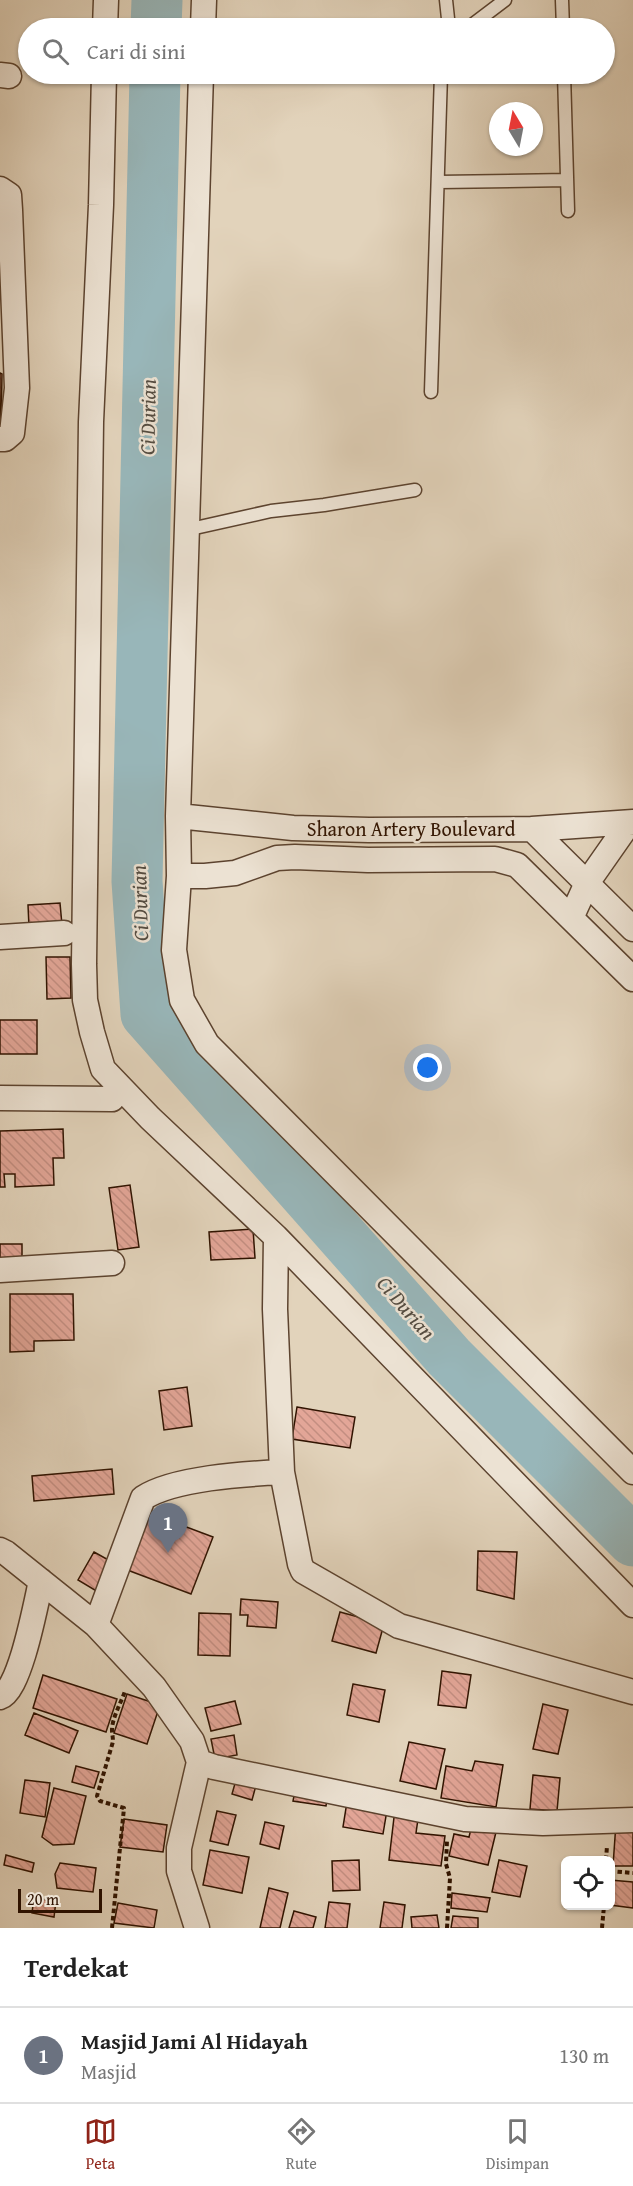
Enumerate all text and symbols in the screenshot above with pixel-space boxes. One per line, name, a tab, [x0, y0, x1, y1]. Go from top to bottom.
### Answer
search box	[18, 18, 615, 84]
icon: search	[39, 35, 72, 68]
text: Cari di sini	[87, 35, 186, 67]
north arrow	[489, 102, 543, 156]
water label: Ci Durian	[131, 378, 164, 455]
street label: Sharon Artery Boulevard	[307, 814, 516, 843]
water label: Ci Durian	[123, 864, 156, 942]
your location	[413, 1053, 442, 1082]
water label: Ci Durian	[370, 1269, 443, 1347]
pin: 1	[148, 1504, 188, 1553]
map controls	[561, 1856, 615, 1910]
button: locate	[561, 1856, 615, 1910]
scale bar	[18, 1886, 102, 1914]
text: 20 m	[27, 1887, 59, 1911]
text: Terdekat	[24, 1948, 128, 1987]
text: Masjid Jami Al Hidayah	[81, 2025, 308, 2057]
text: 1	[38, 2041, 49, 2070]
text: 130 m	[559, 2041, 609, 2070]
text: Masjid	[81, 2057, 136, 2086]
tab: Peta	[84, 2115, 117, 2175]
tab: Rute	[285, 2115, 318, 2175]
tab: Disimpan	[486, 2115, 549, 2175]

